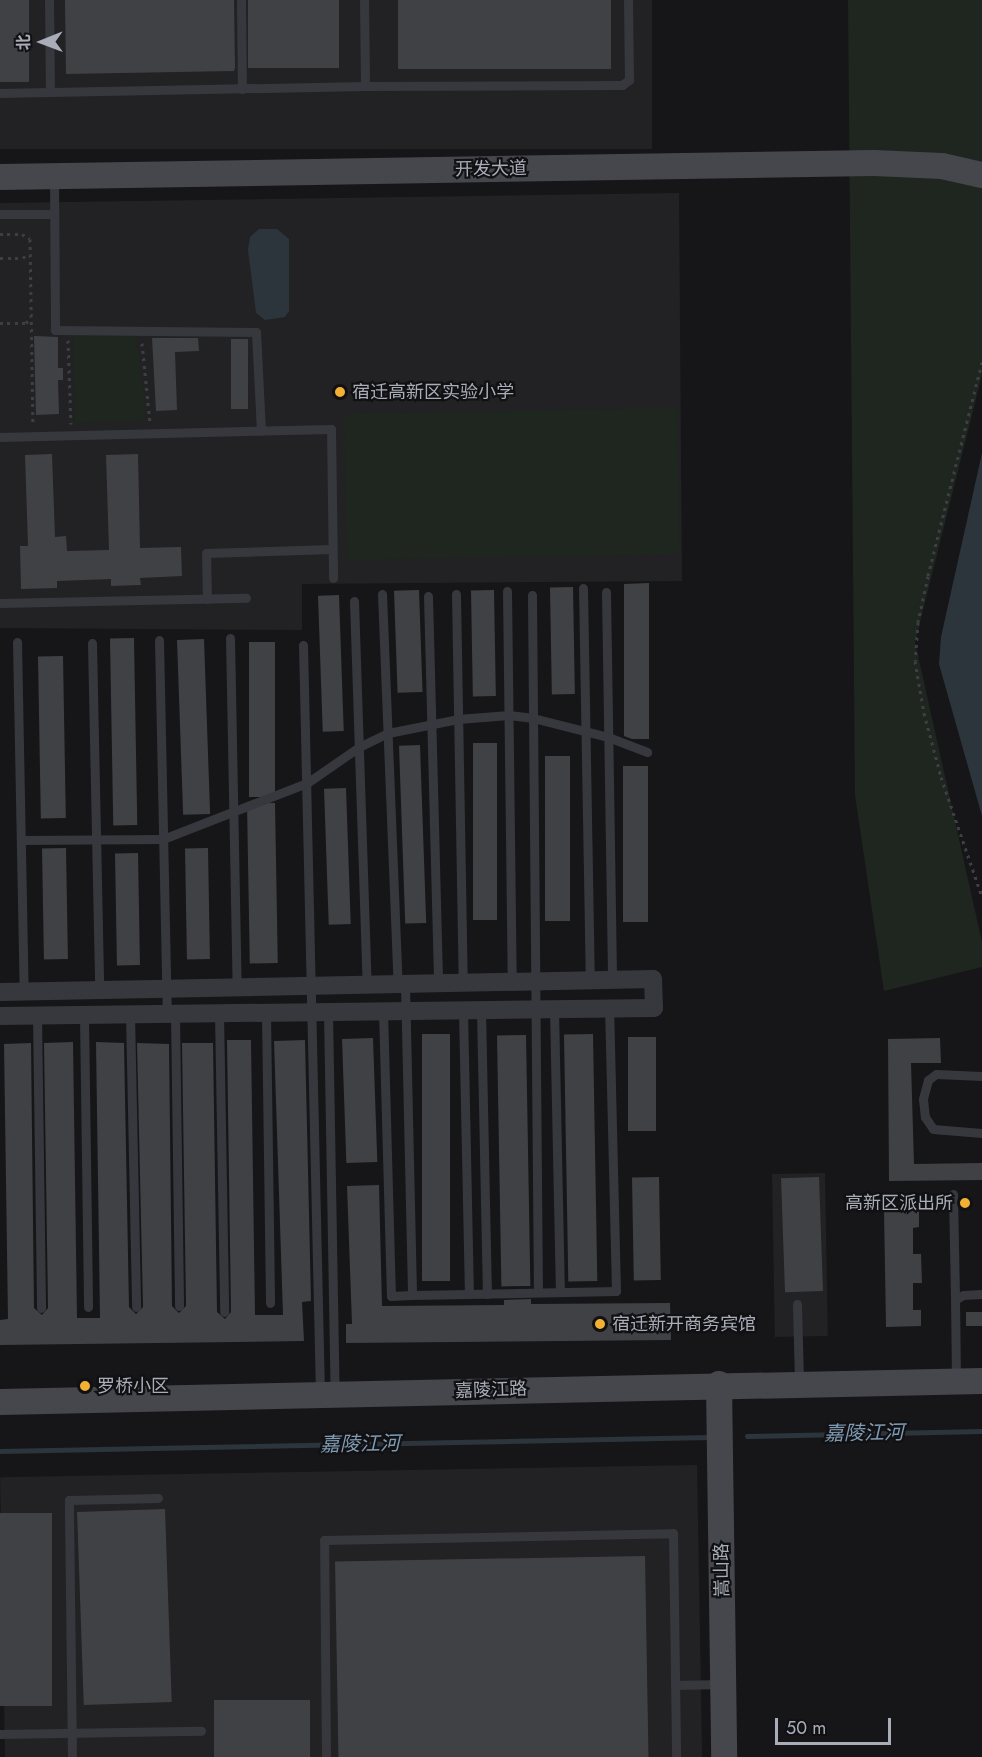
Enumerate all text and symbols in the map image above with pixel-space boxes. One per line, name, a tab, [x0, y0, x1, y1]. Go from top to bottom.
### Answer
north arrow	[12, 12, 72, 72]
text: 北	[12, 34, 35, 51]
street label: 开发大道	[455, 158, 527, 180]
place label: 宿迁高新区实验小学	[352, 381, 514, 403]
marker: 宿迁高新区实验小学	[333, 385, 347, 399]
place label: 高新区派出所	[845, 1192, 953, 1214]
marker: 高新区派出所	[958, 1196, 972, 1210]
place label: 宿迁新开商务宾馆	[612, 1313, 756, 1335]
marker: 宿迁新开商务宾馆	[593, 1317, 607, 1331]
place label: 罗桥小区	[97, 1375, 169, 1397]
street label: 嘉陵江路	[455, 1378, 527, 1402]
marker: 罗桥小区	[78, 1379, 92, 1393]
water label: 嘉陵江河	[824, 1420, 904, 1446]
water label: 嘉陵江河	[320, 1431, 400, 1457]
street label: 嵩山路	[711, 1543, 733, 1597]
scale bar	[778, 1706, 894, 1744]
text: 50 m	[786, 1715, 826, 1741]

